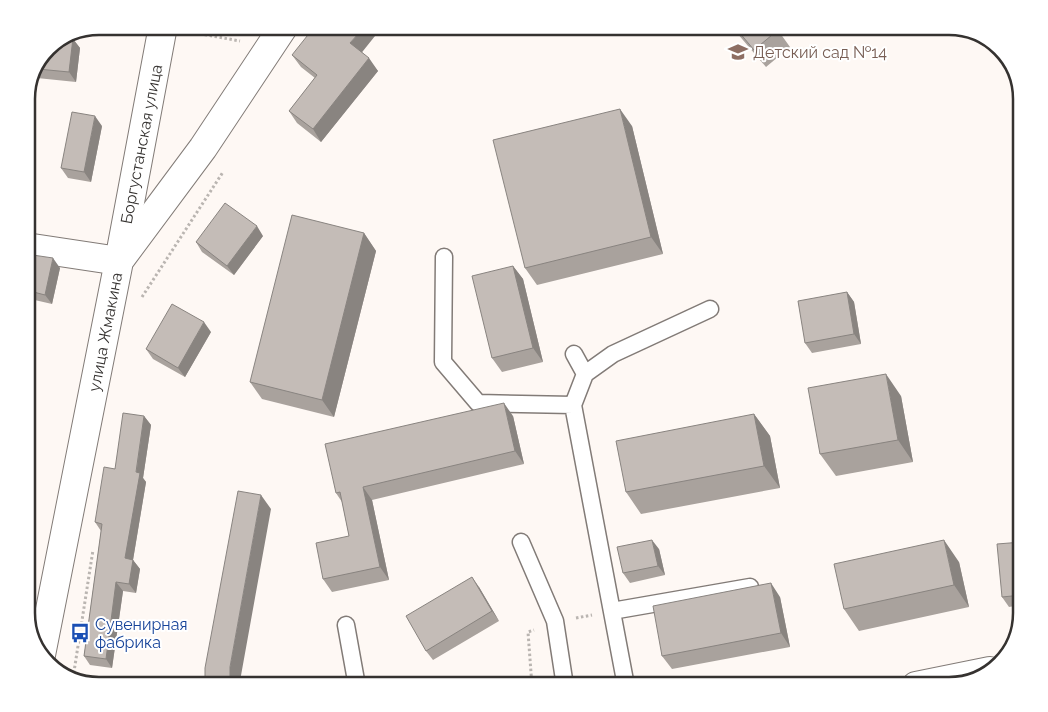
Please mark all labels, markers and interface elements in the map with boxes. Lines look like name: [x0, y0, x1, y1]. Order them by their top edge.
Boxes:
school or university icon: Детский сад №14: [727, 41, 749, 63]
place label: Детский сад №14: [753, 43, 887, 62]
street label: Боргустанская улица: [117, 63, 166, 225]
street label: улица Жмакина: [85, 271, 126, 393]
place label: Сувенирная фабрика: [95, 615, 188, 652]
bus stop icon: Сувенирная фабрика: [69, 622, 91, 644]

